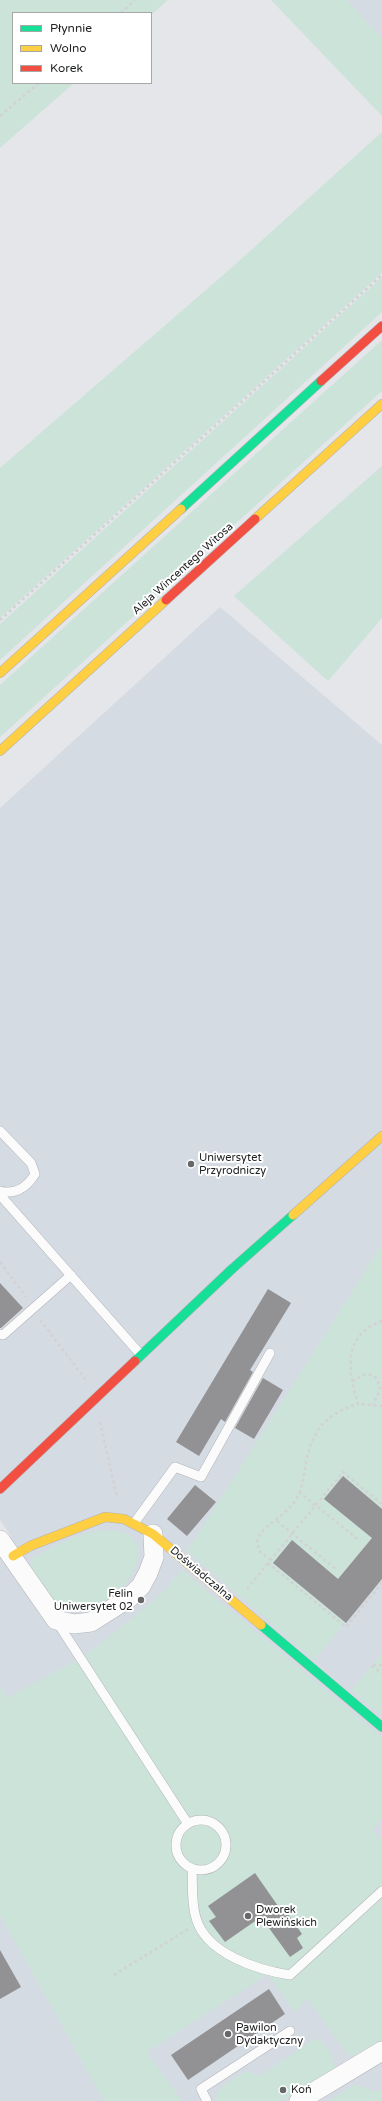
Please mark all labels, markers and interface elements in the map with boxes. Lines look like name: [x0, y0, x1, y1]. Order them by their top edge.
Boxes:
legend: [12, 12, 152, 84]
text: Płynnie: [50, 21, 92, 35]
text: Wolno: [50, 41, 86, 55]
text: Korek: [50, 61, 83, 75]
street label: Aleja Wincentego Witosa: [130, 520, 236, 618]
place label: Uniwersytet Przyrodniczy: [199, 1151, 266, 1177]
marker: Uniwersytet Przyrodniczy: [186, 1159, 196, 1169]
street label: Doświadczalna: [167, 1544, 235, 1604]
place label: Felin Uniwersytet 02: [54, 1587, 133, 1613]
marker: Felin Uniwersytet 02: [136, 1595, 146, 1605]
place label: Dworek Plewińskich: [256, 1903, 317, 1929]
marker: Dworek Plewińskich: [243, 1911, 253, 1921]
place label: Pawilon Dydaktyczny: [236, 2021, 303, 2047]
marker: Pawilon Dydaktyczny: [223, 2029, 233, 2039]
place label: Koń: [291, 2083, 312, 2097]
marker: Koń: [278, 2085, 288, 2095]

